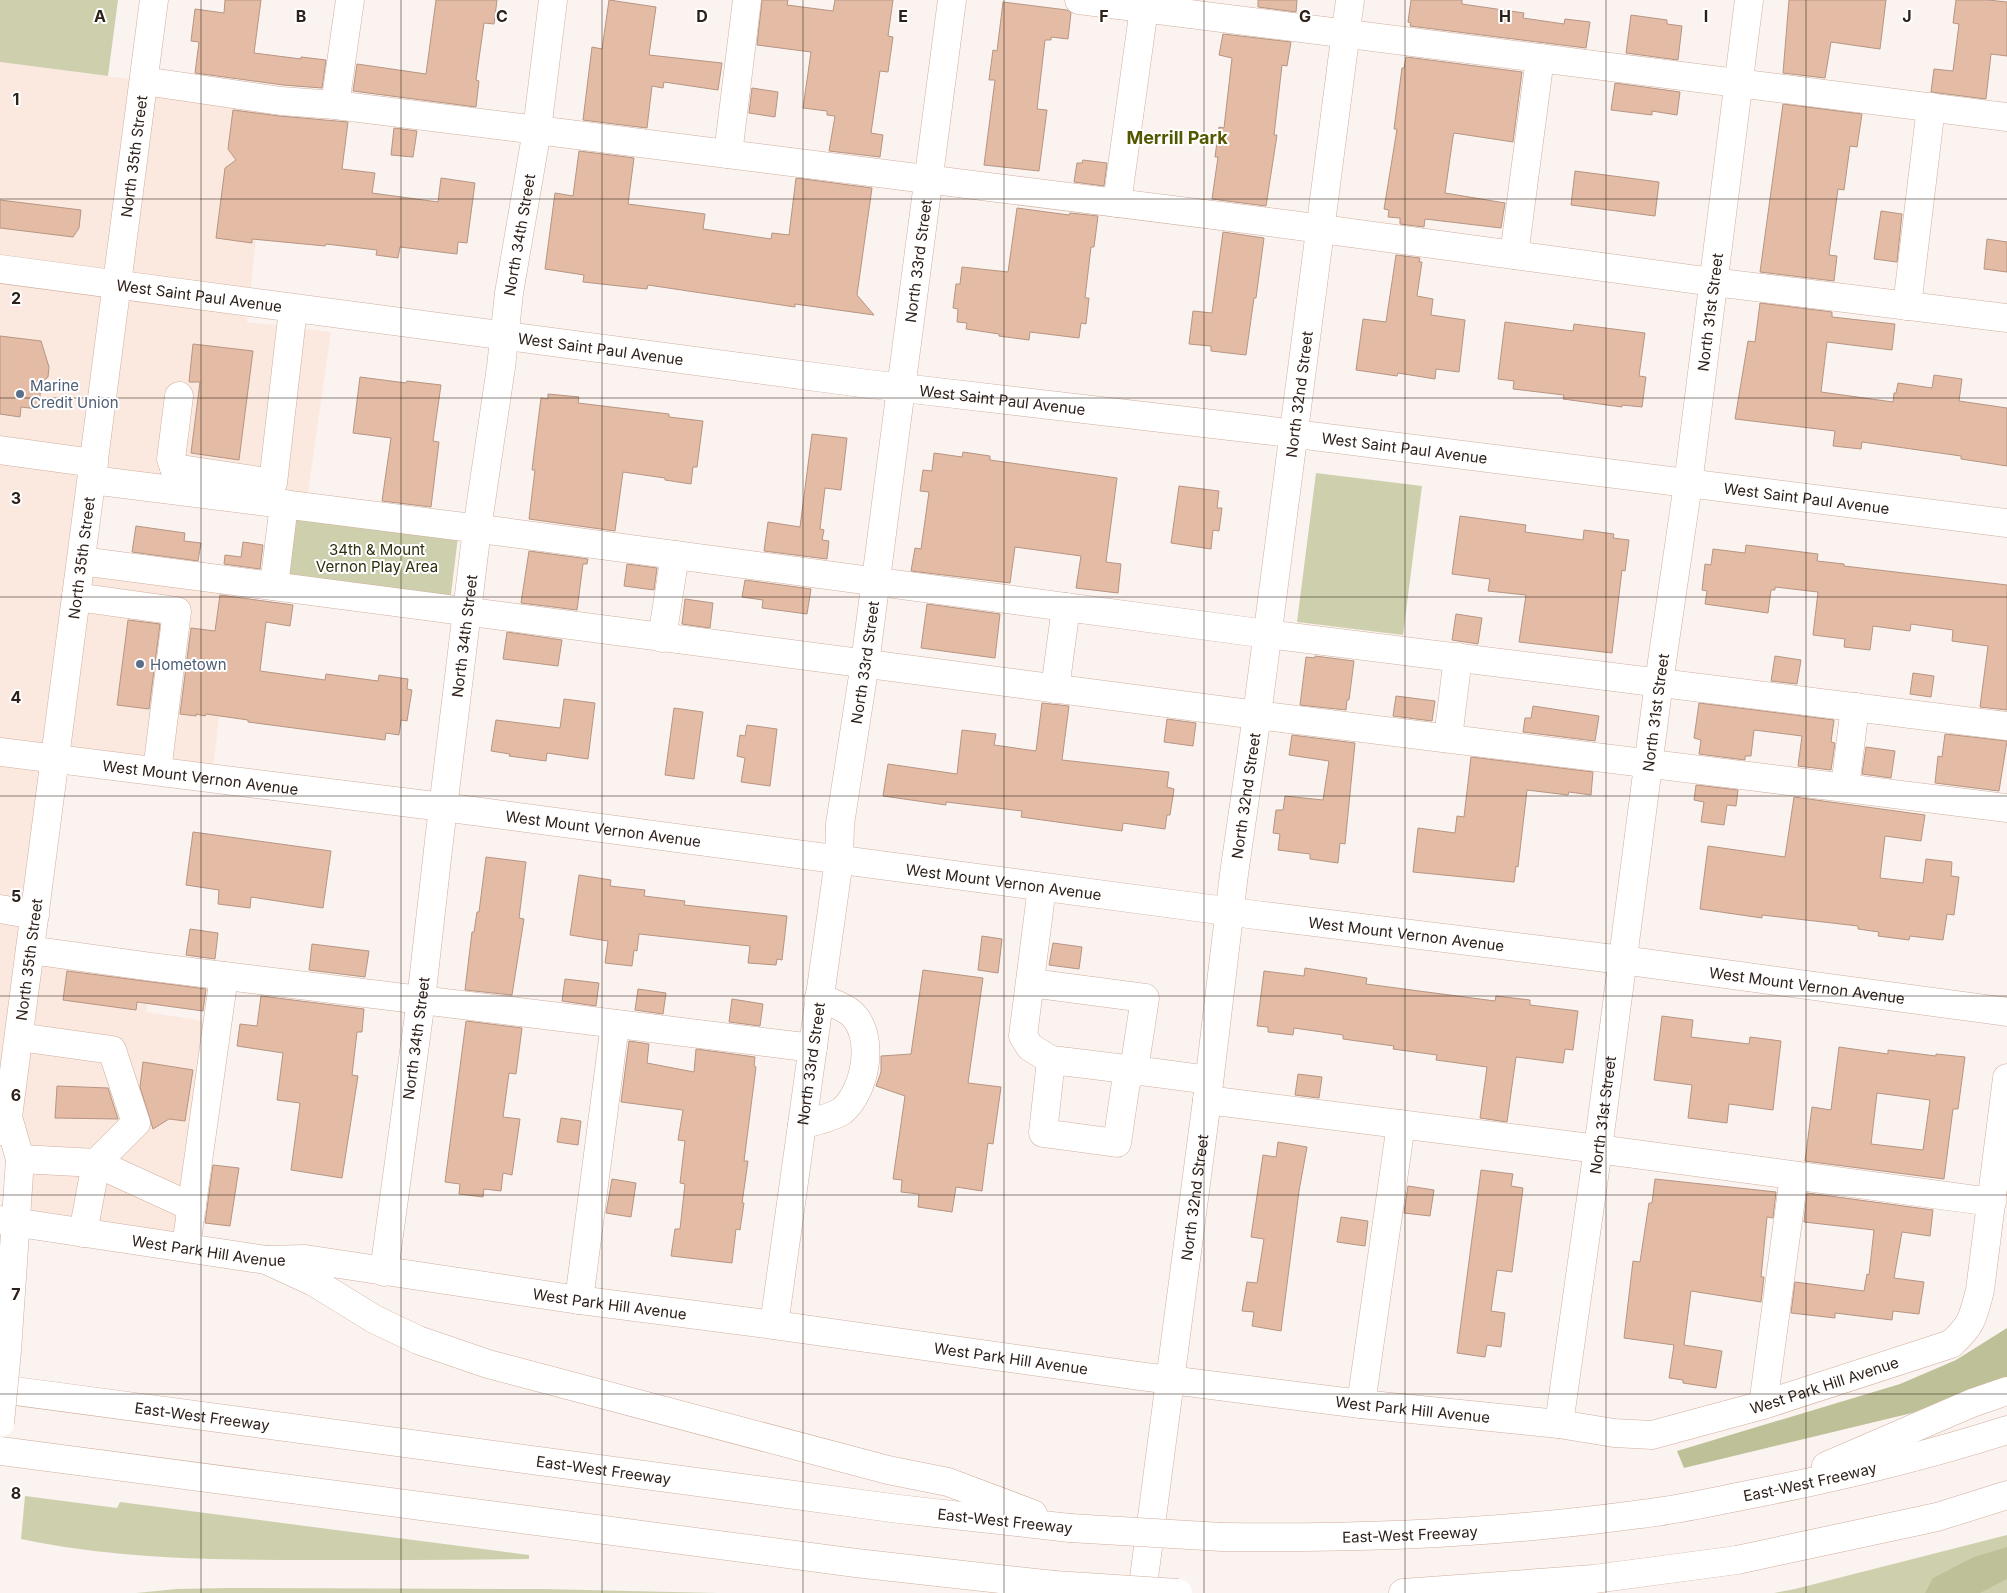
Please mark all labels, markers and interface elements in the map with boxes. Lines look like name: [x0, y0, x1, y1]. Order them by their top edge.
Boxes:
text: A: [94, 6, 106, 26]
text: B: [296, 6, 306, 26]
text: C: [496, 6, 508, 26]
text: D: [696, 6, 708, 26]
text: E: [898, 6, 908, 26]
text: F: [1099, 6, 1109, 26]
text: G: [1299, 6, 1311, 26]
text: H: [1499, 6, 1511, 26]
text: I: [1704, 6, 1708, 26]
text: J: [1902, 6, 1912, 26]
text: 1: [13, 89, 19, 109]
street label: North 35th Street: [116, 94, 151, 219]
district label: Merrill Park: [1126, 127, 1228, 148]
street label: North 34th Street: [499, 172, 539, 297]
street label: North 33rd Street: [900, 198, 935, 324]
street label: North 31st Street: [1693, 252, 1727, 372]
street label: West Saint Paul Avenue: [115, 275, 283, 316]
text: 2: [11, 288, 21, 308]
street label: West Saint Paul Avenue: [517, 328, 685, 369]
street label: North 32nd Street: [1281, 330, 1316, 459]
place label: Marine Credit Union: [30, 376, 119, 412]
street label: West Saint Paul Avenue: [918, 380, 1087, 419]
marker: Marine Credit Union: [14, 388, 26, 400]
street label: West Saint Paul Avenue: [1321, 428, 1489, 467]
street label: West Saint Paul Avenue: [1722, 478, 1891, 518]
text: 3: [11, 488, 21, 508]
street label: North 35th Street: [64, 496, 98, 620]
park label: 34th & Mount Vernon Play Area: [316, 540, 438, 576]
street label: North 34th Street: [447, 573, 481, 699]
street label: North 33rd Street: [846, 600, 883, 725]
street label: North 31st Street: [1638, 652, 1673, 773]
place label: Hometown: [150, 655, 227, 674]
marker: Hometown: [134, 658, 146, 670]
text: 4: [11, 687, 22, 707]
street label: North 32nd Street: [1227, 731, 1264, 860]
street label: West Mount Vernon Avenue: [101, 755, 299, 798]
street label: West Mount Vernon Avenue: [504, 806, 702, 851]
street label: West Mount Vernon Avenue: [905, 859, 1103, 904]
text: 5: [11, 886, 21, 906]
street label: North 35th Street: [11, 897, 46, 1022]
street label: West Mount Vernon Avenue: [1307, 912, 1505, 955]
street label: West Mount Vernon Avenue: [1708, 962, 1906, 1008]
street label: North 34th Street: [398, 976, 433, 1101]
street label: North 33rd Street: [793, 1001, 829, 1126]
street label: North 31st Street: [1585, 1055, 1620, 1175]
text: 6: [11, 1085, 21, 1105]
street label: North 32nd Street: [1176, 1133, 1212, 1262]
street label: West Park Hill Avenue: [130, 1230, 286, 1270]
text: 7: [11, 1284, 21, 1304]
street label: West Park Hill Avenue: [531, 1284, 688, 1323]
street label: West Park Hill Avenue: [933, 1338, 1089, 1378]
street label: West Park Hill Avenue: [1748, 1352, 1901, 1418]
street label: West Park Hill Avenue: [1334, 1391, 1491, 1426]
street label: East-West Freeway: [134, 1398, 271, 1434]
street label: East-West Freeway: [535, 1451, 673, 1488]
street label: East-West Freeway: [1742, 1457, 1879, 1505]
text: 8: [11, 1483, 21, 1503]
street label: East-West Freeway: [936, 1504, 1074, 1538]
street label: East-West Freeway: [1342, 1521, 1479, 1546]

